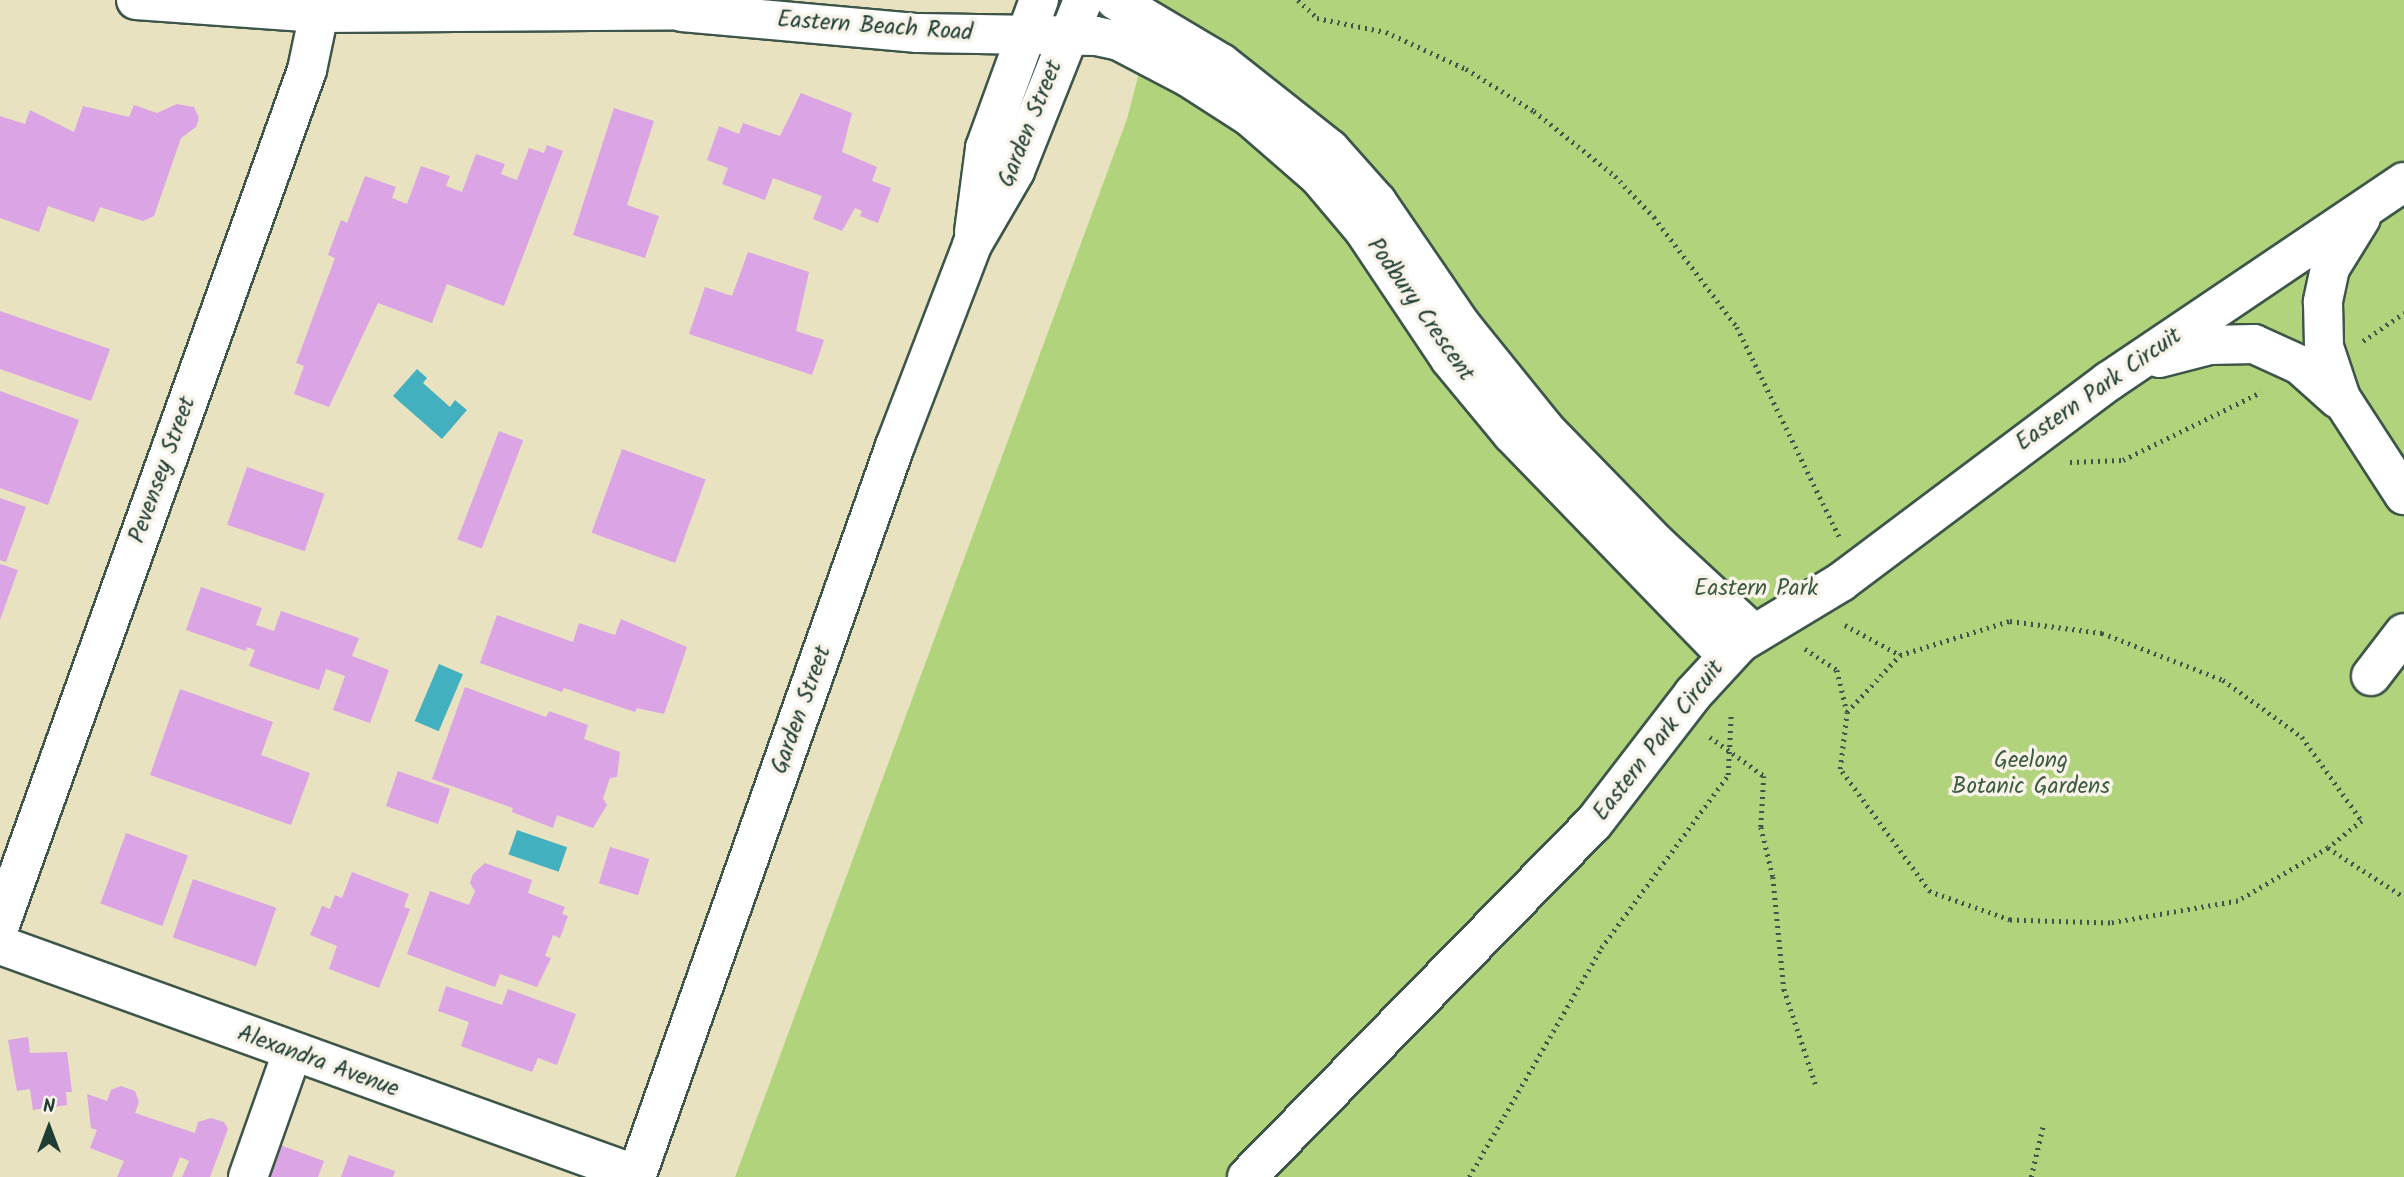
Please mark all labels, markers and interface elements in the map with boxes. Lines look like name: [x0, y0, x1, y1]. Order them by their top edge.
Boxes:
street label: Eastern Beach Road: [776, 6, 974, 48]
street label: Garden Street: [993, 57, 1069, 191]
street label: Podbury Crescent: [1360, 233, 1480, 387]
street label: Eastern Park Circuit: [2011, 323, 2187, 457]
street label: Pevensey Street: [124, 393, 202, 547]
park label: Eastern Park: [1694, 575, 1818, 603]
street label: Garden Street: [766, 642, 838, 778]
street label: Eastern Park Circuit: [1588, 655, 1730, 827]
park label: Geelong Botanic Gardens: [1952, 747, 2110, 801]
street label: Alexandra Avenue: [234, 1020, 402, 1104]
text: N: [43, 1092, 55, 1122]
north arrow: [14, 1093, 84, 1163]

